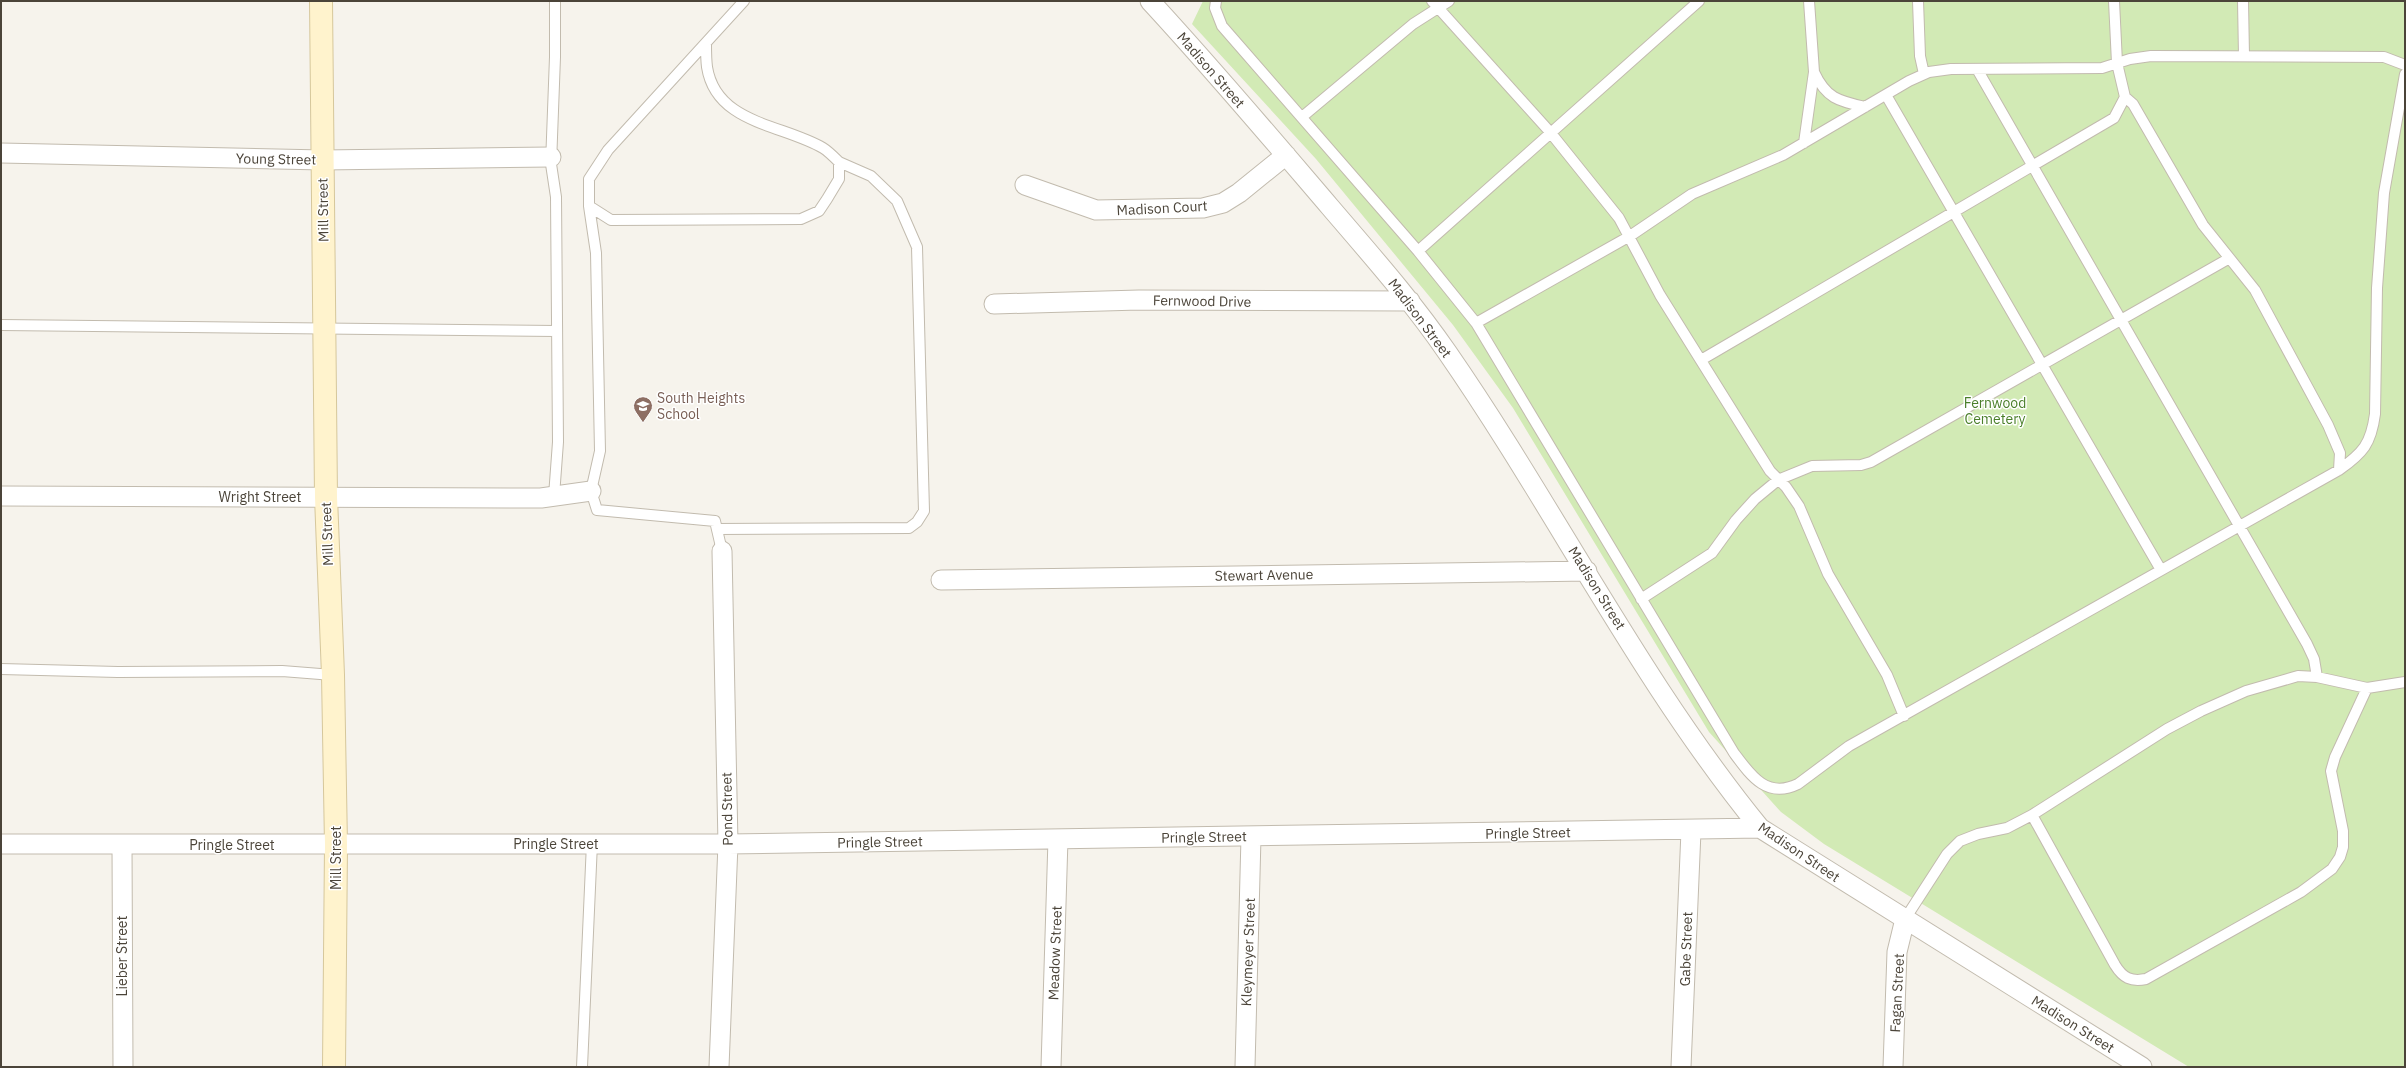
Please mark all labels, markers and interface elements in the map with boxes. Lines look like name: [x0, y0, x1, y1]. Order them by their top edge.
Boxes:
street label: Madison Street: [1173, 28, 1249, 112]
street label: Young Street: [236, 149, 316, 169]
street label: Mill Street: [313, 178, 333, 242]
street label: Madison Court: [1116, 197, 1208, 219]
street label: Madison Street: [1384, 275, 1456, 361]
street label: Fernwood Drive: [1153, 291, 1252, 311]
place label: South Heights School: [657, 389, 745, 423]
park label: Fernwood Cemetery: [1964, 394, 2026, 428]
school or university icon: South Heights School: [632, 395, 654, 423]
street label: Wright Street: [219, 488, 302, 506]
street label: Mill Street: [317, 502, 337, 566]
street label: Madison Street: [1564, 543, 1630, 633]
street label: Stewart Avenue: [1214, 565, 1314, 585]
street label: Pond Street: [717, 772, 737, 846]
street label: Madison Street: [1755, 818, 1843, 886]
street label: Pringle Street: [1485, 823, 1571, 843]
street label: Mill Street: [327, 826, 345, 890]
street label: Pringle Street: [1161, 827, 1247, 847]
street label: Pringle Street: [837, 832, 923, 852]
street label: Pringle Street: [513, 835, 599, 853]
street label: Pringle Street: [189, 836, 275, 854]
street label: Kleymeyer Street: [1237, 897, 1259, 1007]
street label: Meadow Street: [1044, 905, 1066, 1001]
street label: Gabe Street: [1676, 911, 1696, 987]
street label: Lieber Street: [113, 915, 131, 996]
street label: Fagan Street: [1886, 953, 1908, 1033]
street label: Madison Street: [2028, 991, 2118, 1057]

